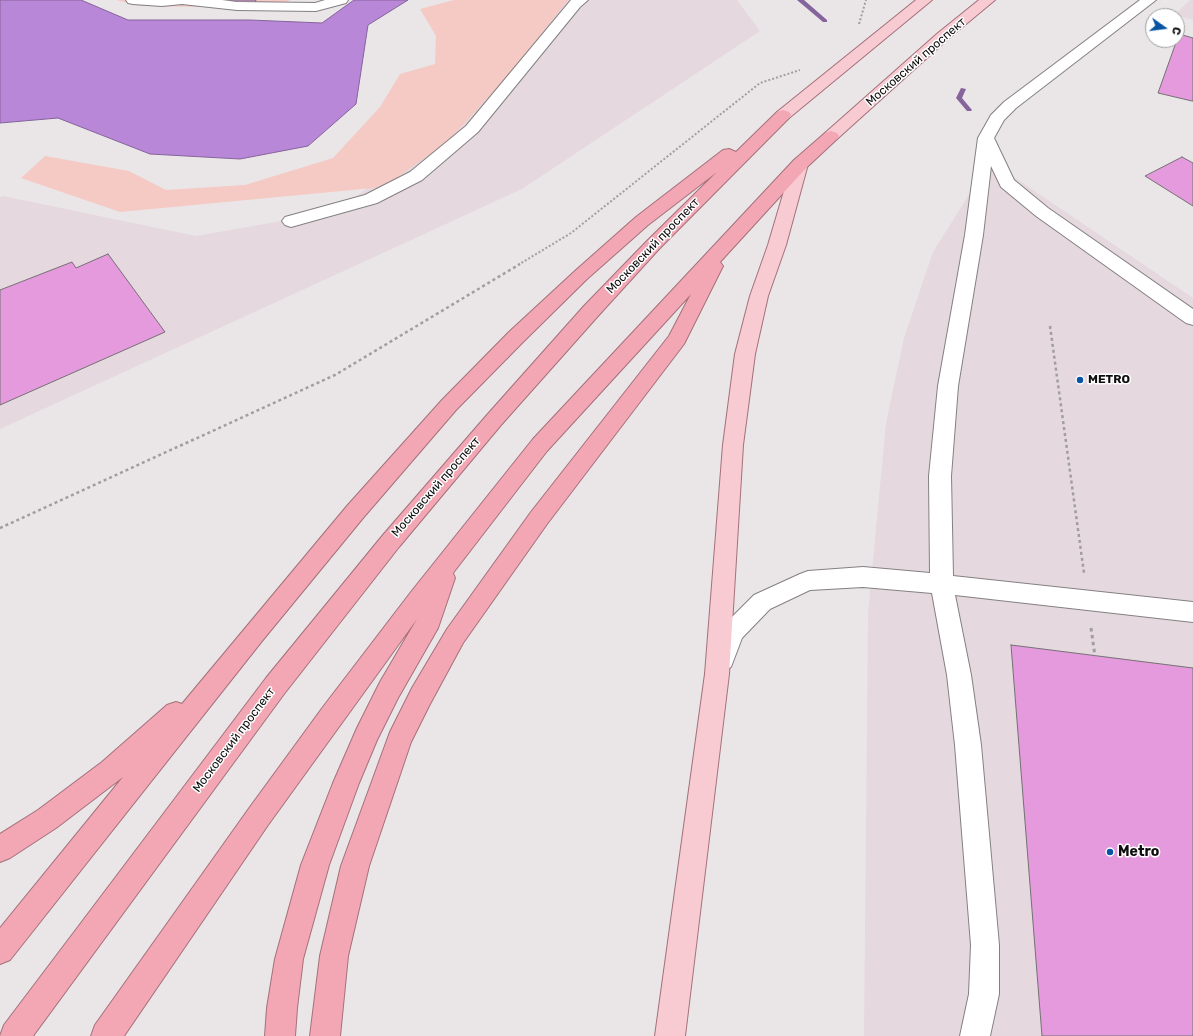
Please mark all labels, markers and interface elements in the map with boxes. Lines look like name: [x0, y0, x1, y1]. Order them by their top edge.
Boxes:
north arrow: [1145, 8, 1185, 48]
street label: Московский проспект: [863, 15, 969, 109]
text: С: [1169, 25, 1183, 36]
street label: Московский проспект: [604, 195, 702, 297]
place label: METRO: [1088, 373, 1130, 387]
marker: METRO: [1075, 375, 1085, 385]
street label: Московский проспект: [389, 434, 483, 540]
street label: Московский проспект: [190, 685, 278, 795]
place label: Metro: [1118, 844, 1159, 860]
marker: Metro: [1105, 847, 1115, 857]

